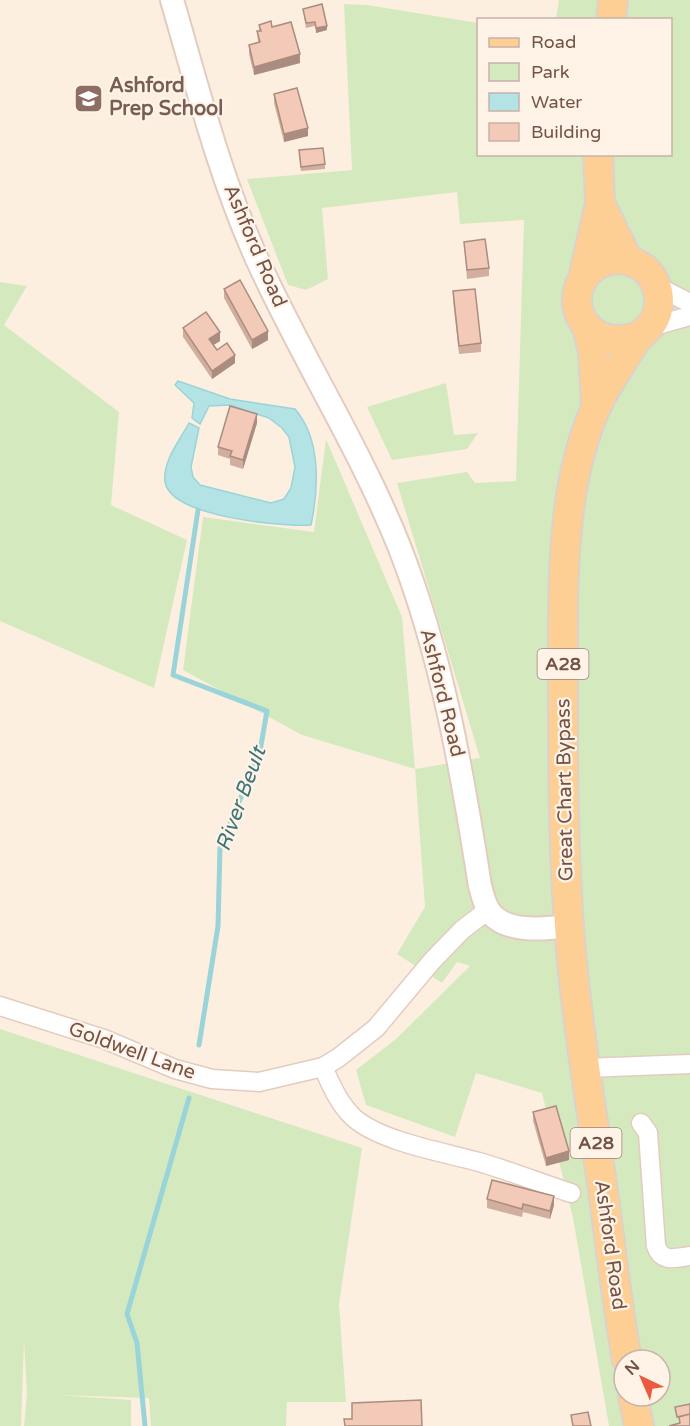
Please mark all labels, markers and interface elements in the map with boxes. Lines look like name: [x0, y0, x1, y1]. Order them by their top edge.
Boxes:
legend: [477, 18, 672, 156]
text: Road: [531, 31, 576, 53]
text: Park: [531, 61, 570, 83]
place label: Ashford Prep School: [109, 74, 223, 121]
school or university icon: Ashford Prep School: [72, 82, 104, 114]
text: Water: [531, 91, 582, 113]
text: Building: [531, 121, 601, 143]
street label: Ashford Road: [218, 181, 292, 311]
street label: Ashford Road: [414, 626, 470, 760]
road number: A28: [538, 649, 588, 679]
street label: Great Chart Bypass: [551, 698, 579, 882]
water label: River Beult: [211, 742, 272, 854]
street label: Goldwell Lane: [65, 1017, 199, 1085]
road number: A28: [570, 1128, 622, 1158]
street label: Ashford Road: [589, 1178, 631, 1312]
north arrow: [612, 1348, 672, 1408]
text: N: [621, 1356, 644, 1380]

